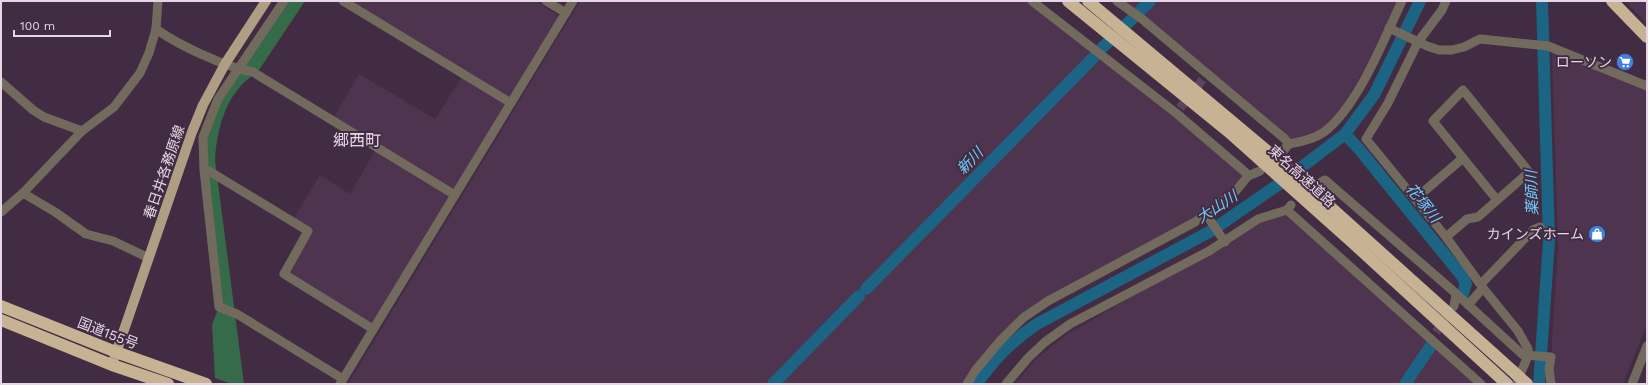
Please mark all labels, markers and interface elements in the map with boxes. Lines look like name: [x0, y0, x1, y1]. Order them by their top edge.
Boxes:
scale bar: [14, 12, 110, 38]
text: 100 m: [20, 19, 55, 33]
supermarket icon: ローソン: [1615, 52, 1635, 72]
place label: ローソン: [1556, 54, 1612, 70]
street label: 春日井各務原線: [140, 123, 188, 221]
district label: 郷西町: [333, 131, 381, 150]
street label: 東名高速道路: [1265, 142, 1339, 210]
water label: 新川: [953, 143, 988, 178]
water label: 薬師川: [1522, 168, 1542, 216]
water label: 花塚川: [1402, 180, 1445, 228]
water label: 大山川: [1193, 186, 1242, 227]
shop icon: カインズホーム: [1587, 224, 1607, 244]
place label: カインズホーム: [1487, 226, 1584, 242]
street label: 国道155号: [75, 314, 141, 352]

